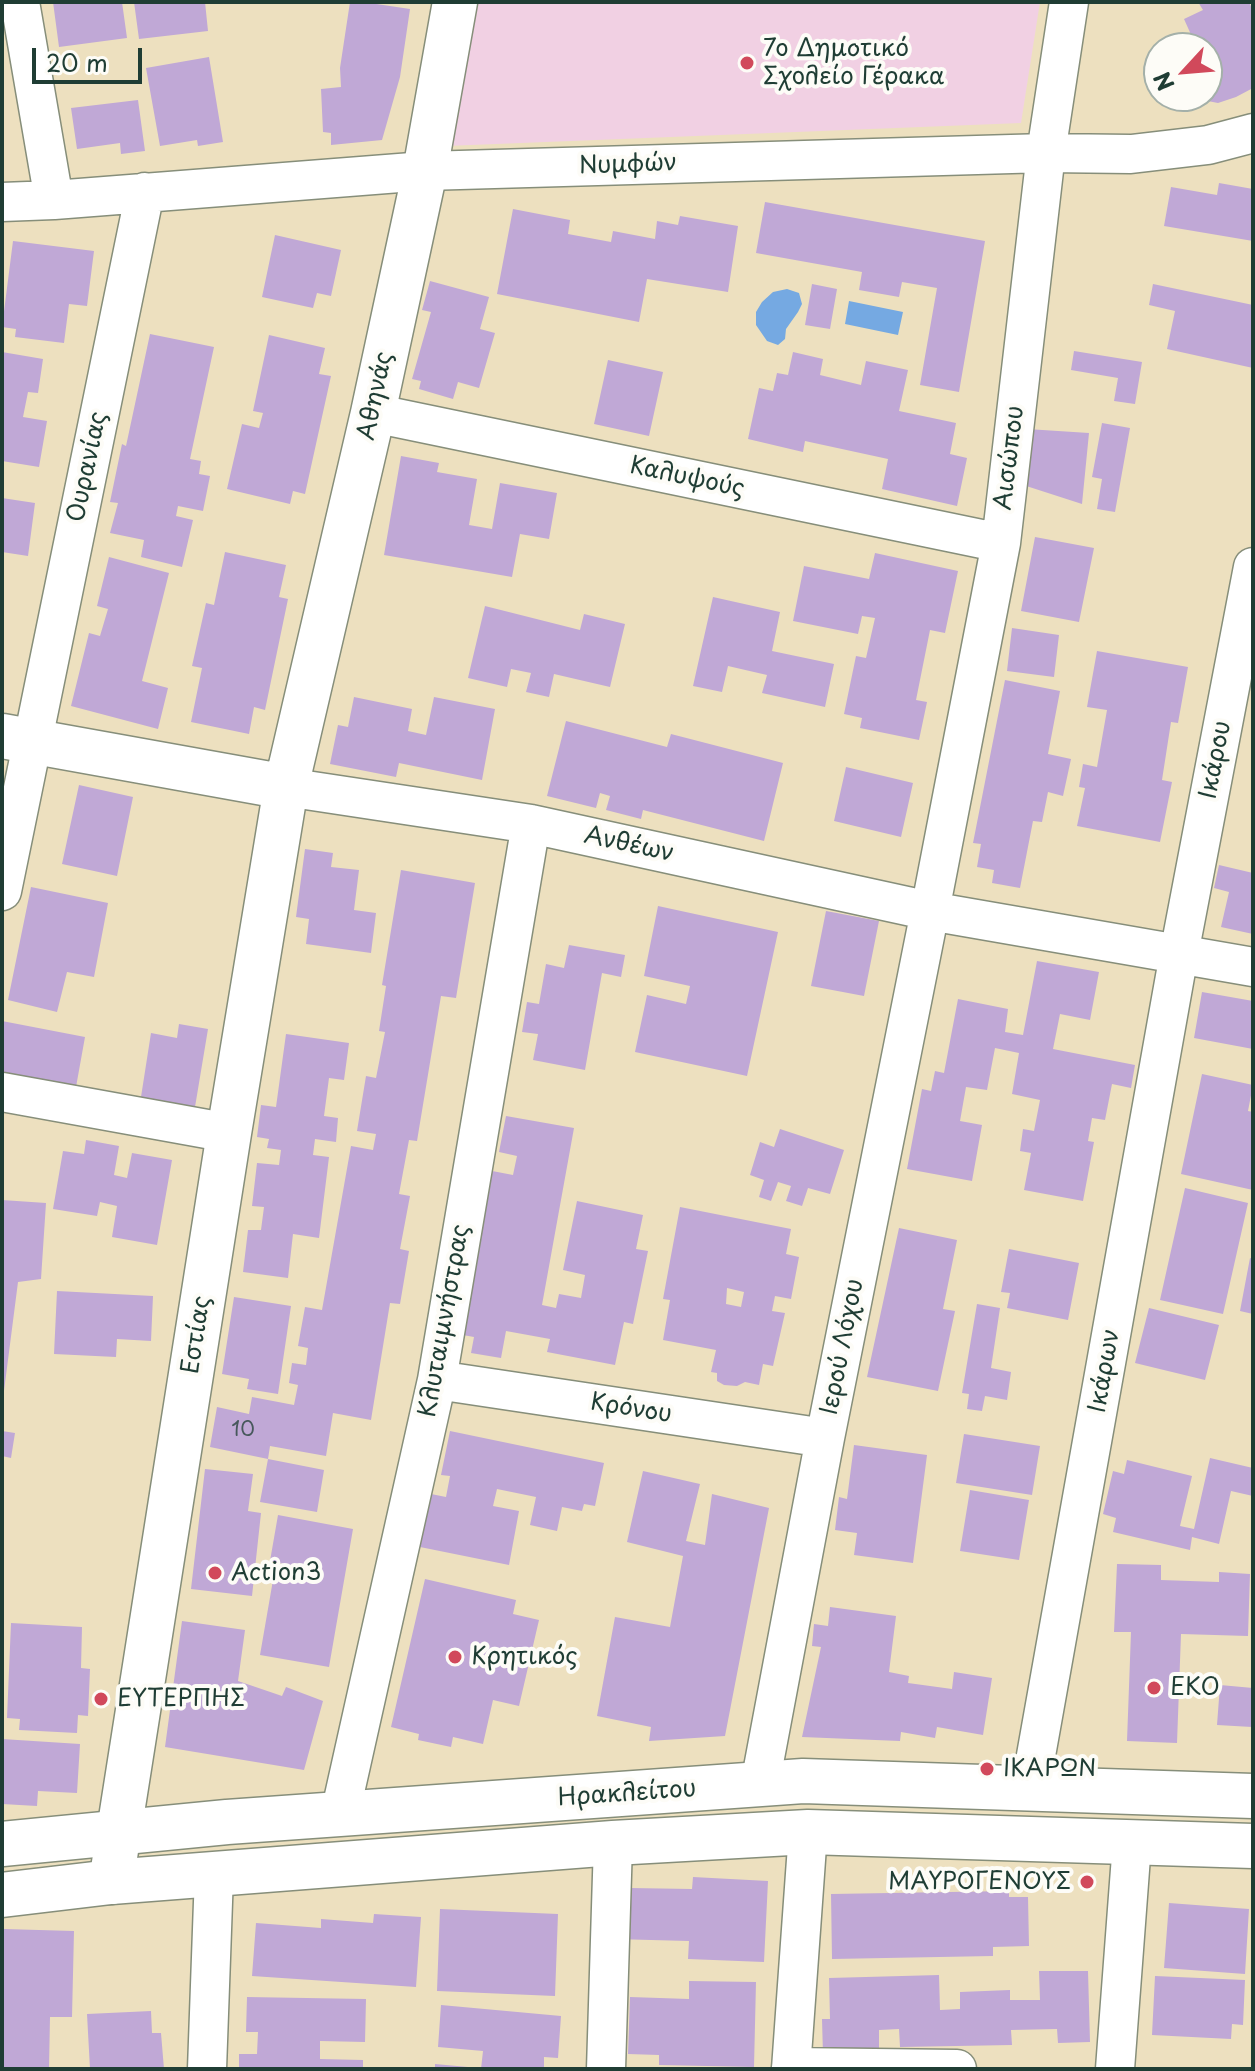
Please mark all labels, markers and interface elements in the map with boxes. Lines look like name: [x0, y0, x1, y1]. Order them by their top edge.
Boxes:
scale bar: [36, 32, 146, 82]
north arrow: [1143, 32, 1223, 112]
place label: 7o Δημοτικό Σχολείο Γέρακα: [763, 35, 944, 91]
text: 20 m: [46, 44, 108, 80]
marker: 7o Δημοτικό Σχολείο Γέρακα: [738, 54, 756, 72]
text: N: [1144, 67, 1181, 97]
street label: Νυμφών: [578, 149, 678, 181]
street label: Αθηνάς: [353, 349, 399, 443]
street label: Αισώπου: [989, 404, 1031, 512]
street label: Ουρανίας: [62, 409, 114, 525]
street label: Καλυψούς: [627, 452, 747, 504]
street label: Ικάρου: [1194, 719, 1238, 801]
street label: Ανθέων: [581, 821, 677, 869]
street label: Κλυταιμνήστρας: [414, 1222, 476, 1420]
street label: Ιερού Λόχου: [816, 1276, 870, 1418]
street label: Εστίας: [177, 1294, 217, 1376]
street label: Ικάρων: [1083, 1327, 1127, 1415]
street label: Κρόνου: [588, 1388, 674, 1430]
house number: 10: [231, 1418, 255, 1442]
place label: Action3: [231, 1559, 321, 1587]
marker: Action3: [206, 1564, 224, 1582]
place label: Κρητικός: [471, 1643, 578, 1671]
marker: Κρητικός: [446, 1648, 464, 1666]
place label: EKO: [1170, 1674, 1220, 1702]
marker: EKO: [1145, 1679, 1163, 1697]
place label: ΕΥΤΕΡΠΗΣ: [117, 1685, 245, 1713]
marker: ΕΥΤΕΡΠΗΣ: [92, 1690, 110, 1708]
place label: ΙΚΑΡΩΝ: [1003, 1755, 1096, 1783]
marker: ΙΚΑΡΩΝ: [978, 1760, 996, 1778]
street label: Ηρακλείτου: [557, 1775, 697, 1813]
place label: ΜΑΥΡΟΓΕΝΟΥΣ: [888, 1868, 1071, 1896]
marker: ΜΑΥΡΟΓΕΝΟΥΣ: [1078, 1873, 1096, 1891]

